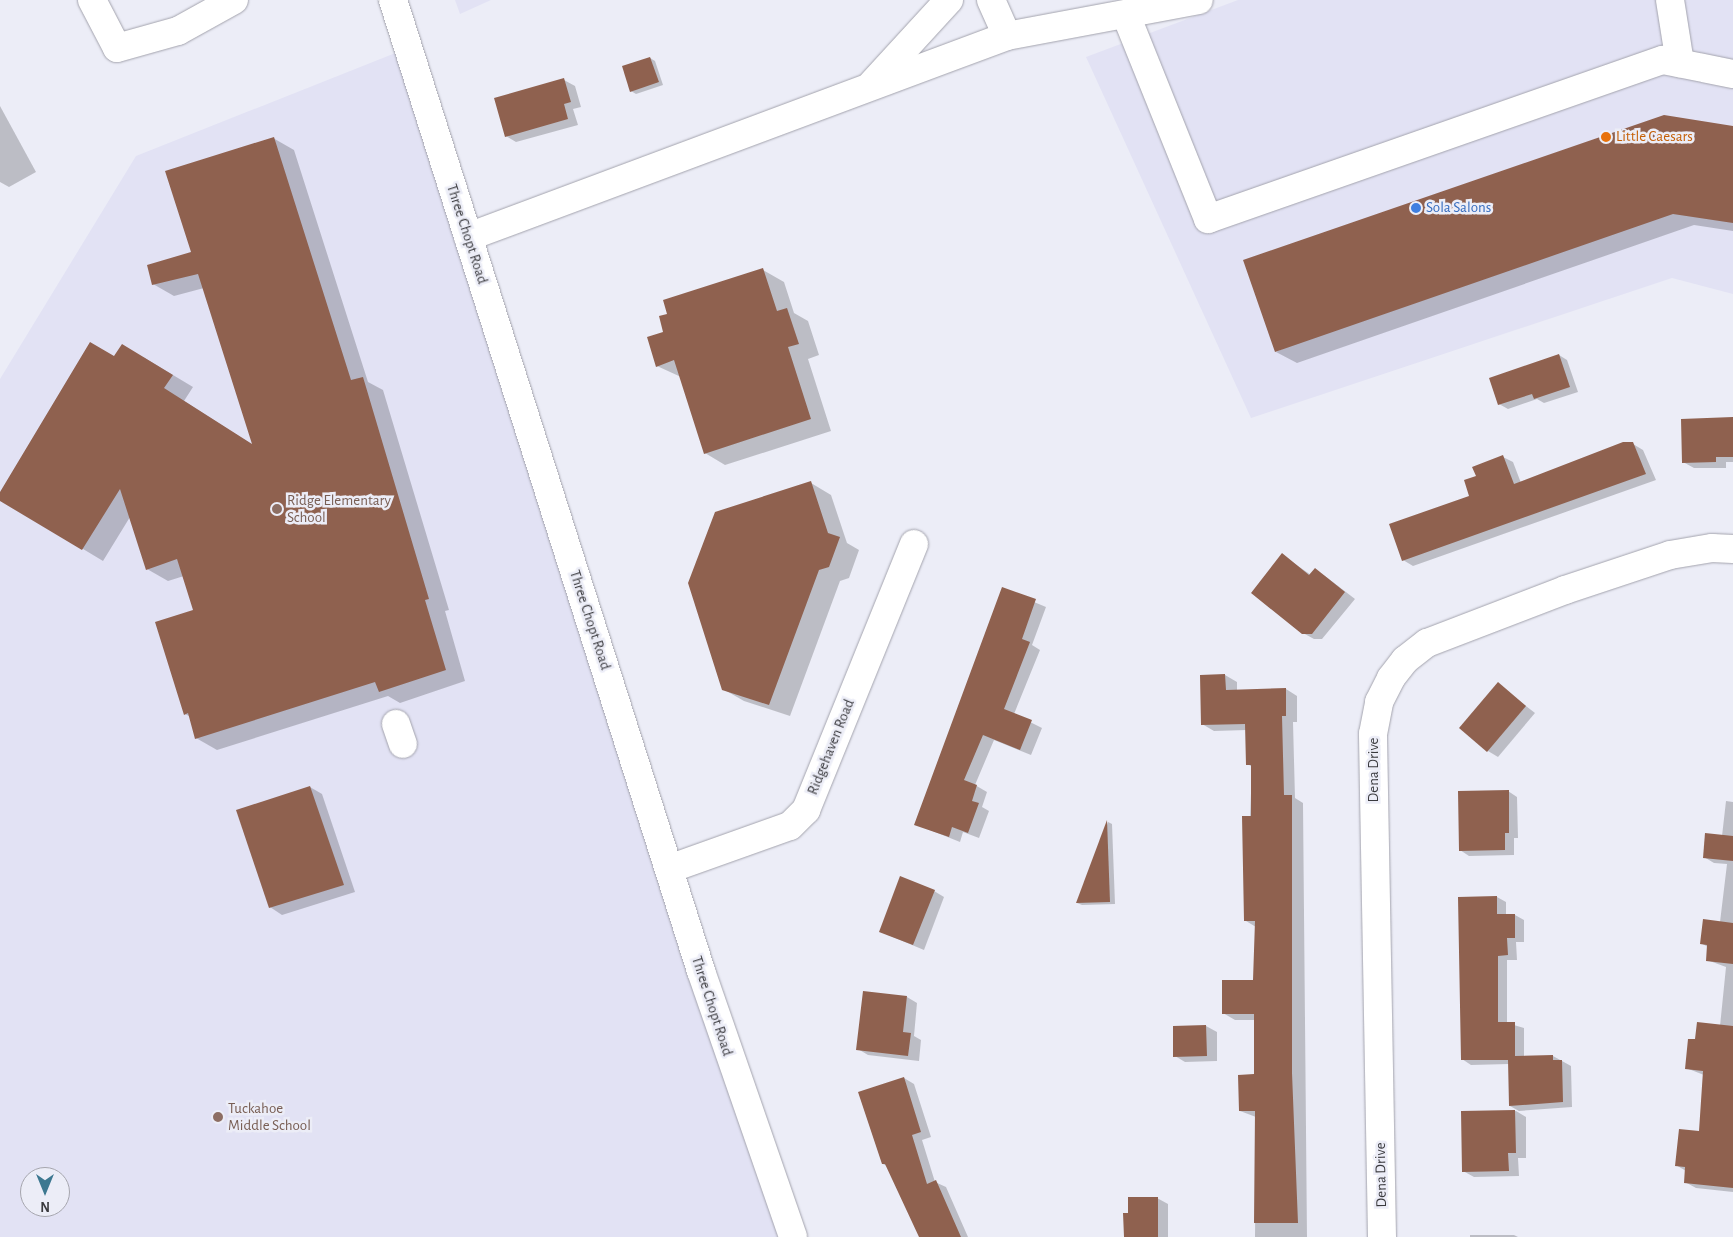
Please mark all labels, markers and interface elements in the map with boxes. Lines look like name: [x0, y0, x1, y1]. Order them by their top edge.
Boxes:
place label: Little Caesars: [1616, 128, 1693, 146]
marker: Little Caesars: [1600, 131, 1612, 143]
street label: Three Chopt Road: [442, 182, 492, 286]
place label: Sola Salons: [1426, 199, 1491, 217]
marker: Sola Salons: [1410, 202, 1422, 214]
place label: Ridge Elementary School: [287, 491, 391, 526]
marker: Ridge Elementary School: [271, 503, 283, 515]
street label: Three Chopt Road: [565, 568, 615, 672]
street label: Ridgehaven Road: [804, 697, 858, 797]
street label: Dena Drive: [1365, 738, 1383, 802]
street label: Three Chopt Road: [687, 954, 737, 1058]
place label: Tuckahoe Middle School: [228, 1099, 311, 1134]
marker: Tuckahoe Middle School: [212, 1111, 224, 1123]
street label: Dena Drive: [1371, 1142, 1391, 1208]
north arrow: [20, 1167, 70, 1217]
text: N: [40, 1199, 50, 1213]

